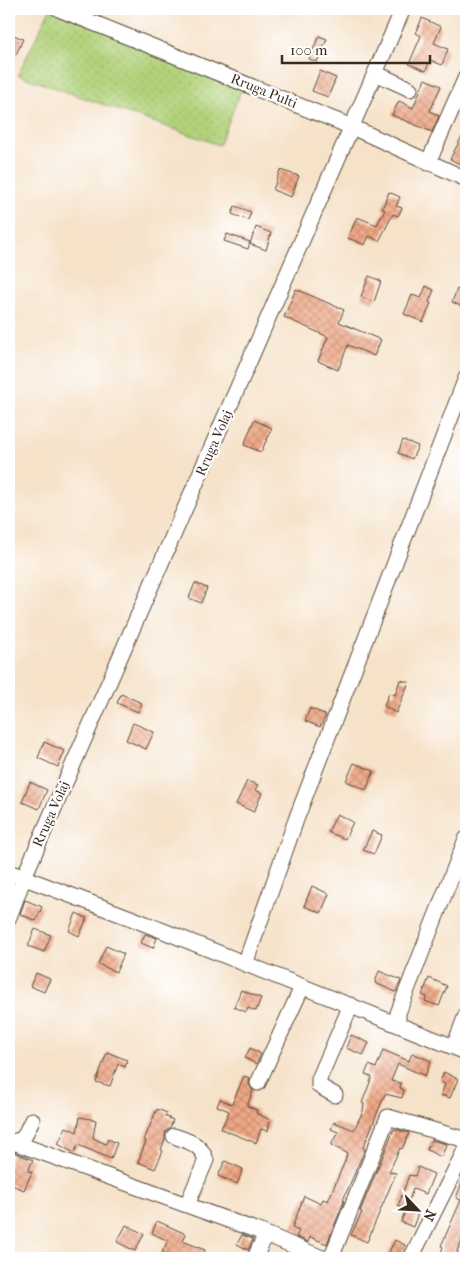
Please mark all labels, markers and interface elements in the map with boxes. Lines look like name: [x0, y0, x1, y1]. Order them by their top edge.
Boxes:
scale bar: [282, 32, 430, 64]
text: 100 m: [290, 41, 328, 59]
street label: Rruga Pulti: [228, 70, 300, 112]
street label: Rruga Volaj: [192, 407, 236, 479]
street label: Rruga Volaj: [29, 778, 73, 850]
north arrow: [392, 1184, 442, 1234]
text: N: [419, 1207, 439, 1224]

